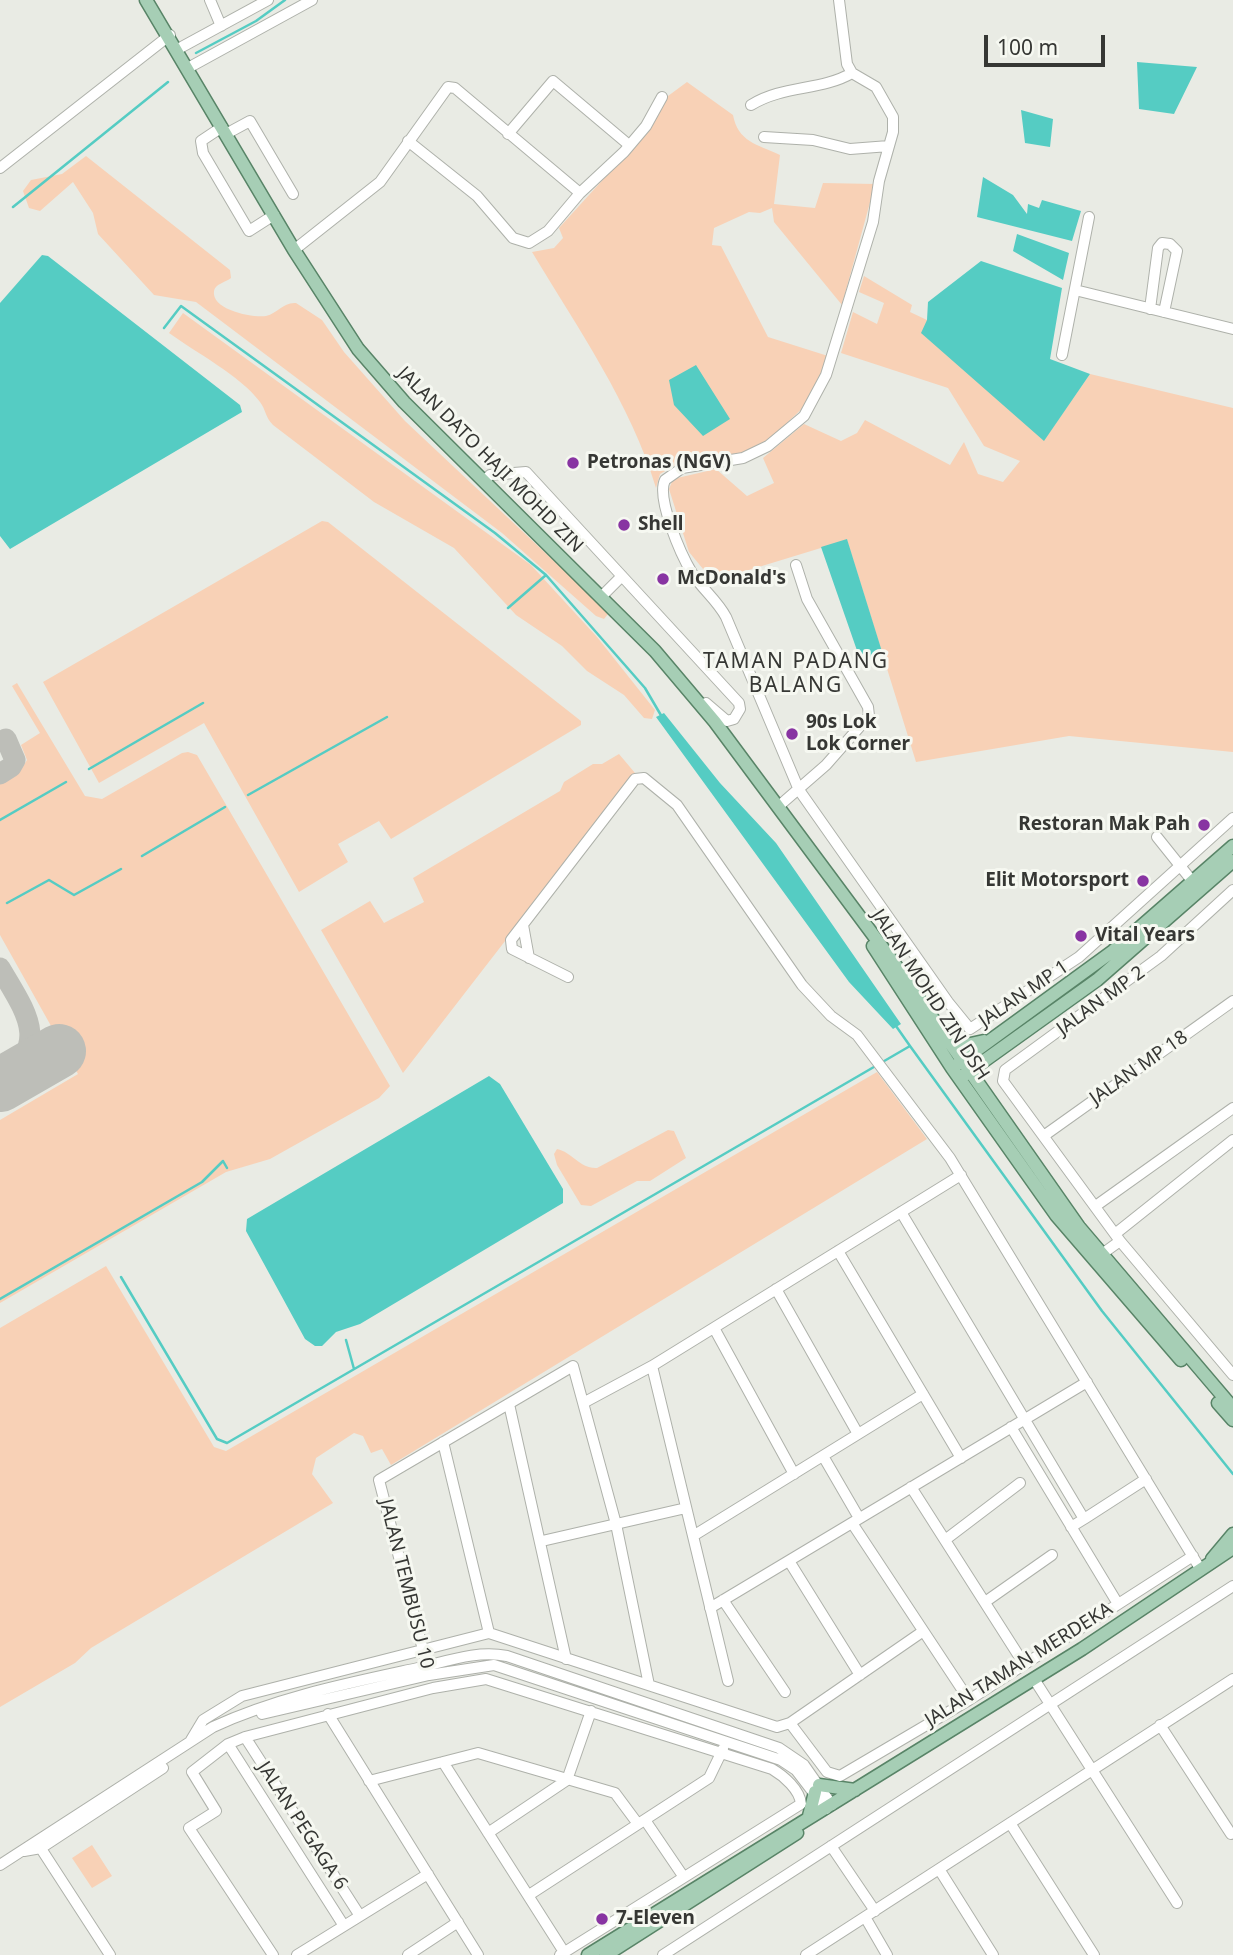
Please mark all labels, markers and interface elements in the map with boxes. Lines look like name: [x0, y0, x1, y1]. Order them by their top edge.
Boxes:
scale bar: [988, 21, 1109, 65]
text: 100 m: [997, 33, 1058, 61]
street label: JALAN DATO HAJI MOHD ZIN: [392, 362, 588, 558]
place label: Petronas (NGV): [587, 452, 731, 474]
marker: Petronas (NGV): [565, 455, 581, 471]
place label: Shell: [638, 514, 683, 536]
marker: Shell: [616, 517, 632, 533]
place label: McDonald's: [677, 568, 786, 590]
marker: McDonald's: [655, 571, 671, 587]
district label: TAMAN PADANG BALANG: [704, 649, 888, 699]
place label: 90s Lok Lok Corner: [806, 712, 910, 756]
marker: 90s Lok Lok Corner: [784, 726, 800, 742]
place label: Restoran Mak Pah: [1018, 814, 1190, 836]
marker: Restoran Mak Pah: [1196, 817, 1212, 833]
place label: Elit Motorsport: [985, 870, 1129, 892]
marker: Elit Motorsport: [1135, 873, 1151, 889]
street label: JALAN MOHD ZIN DSH: [866, 905, 994, 1085]
place label: Vital Years: [1095, 925, 1195, 947]
marker: Vital Years: [1073, 928, 1089, 944]
street label: JALAN MP 1: [975, 956, 1073, 1032]
street label: JALAN MP 2: [1052, 961, 1150, 1041]
street label: JALAN MP 18: [1086, 1026, 1192, 1110]
street label: JALAN TEMBUSU 10: [374, 1497, 438, 1671]
street label: JALAN TAMAN MERDEKA: [921, 1598, 1117, 1732]
street label: JALAN PEGAGA 6: [252, 1758, 352, 1894]
place label: 7-Eleven: [616, 1908, 695, 1930]
marker: 7-Eleven: [594, 1911, 610, 1927]

